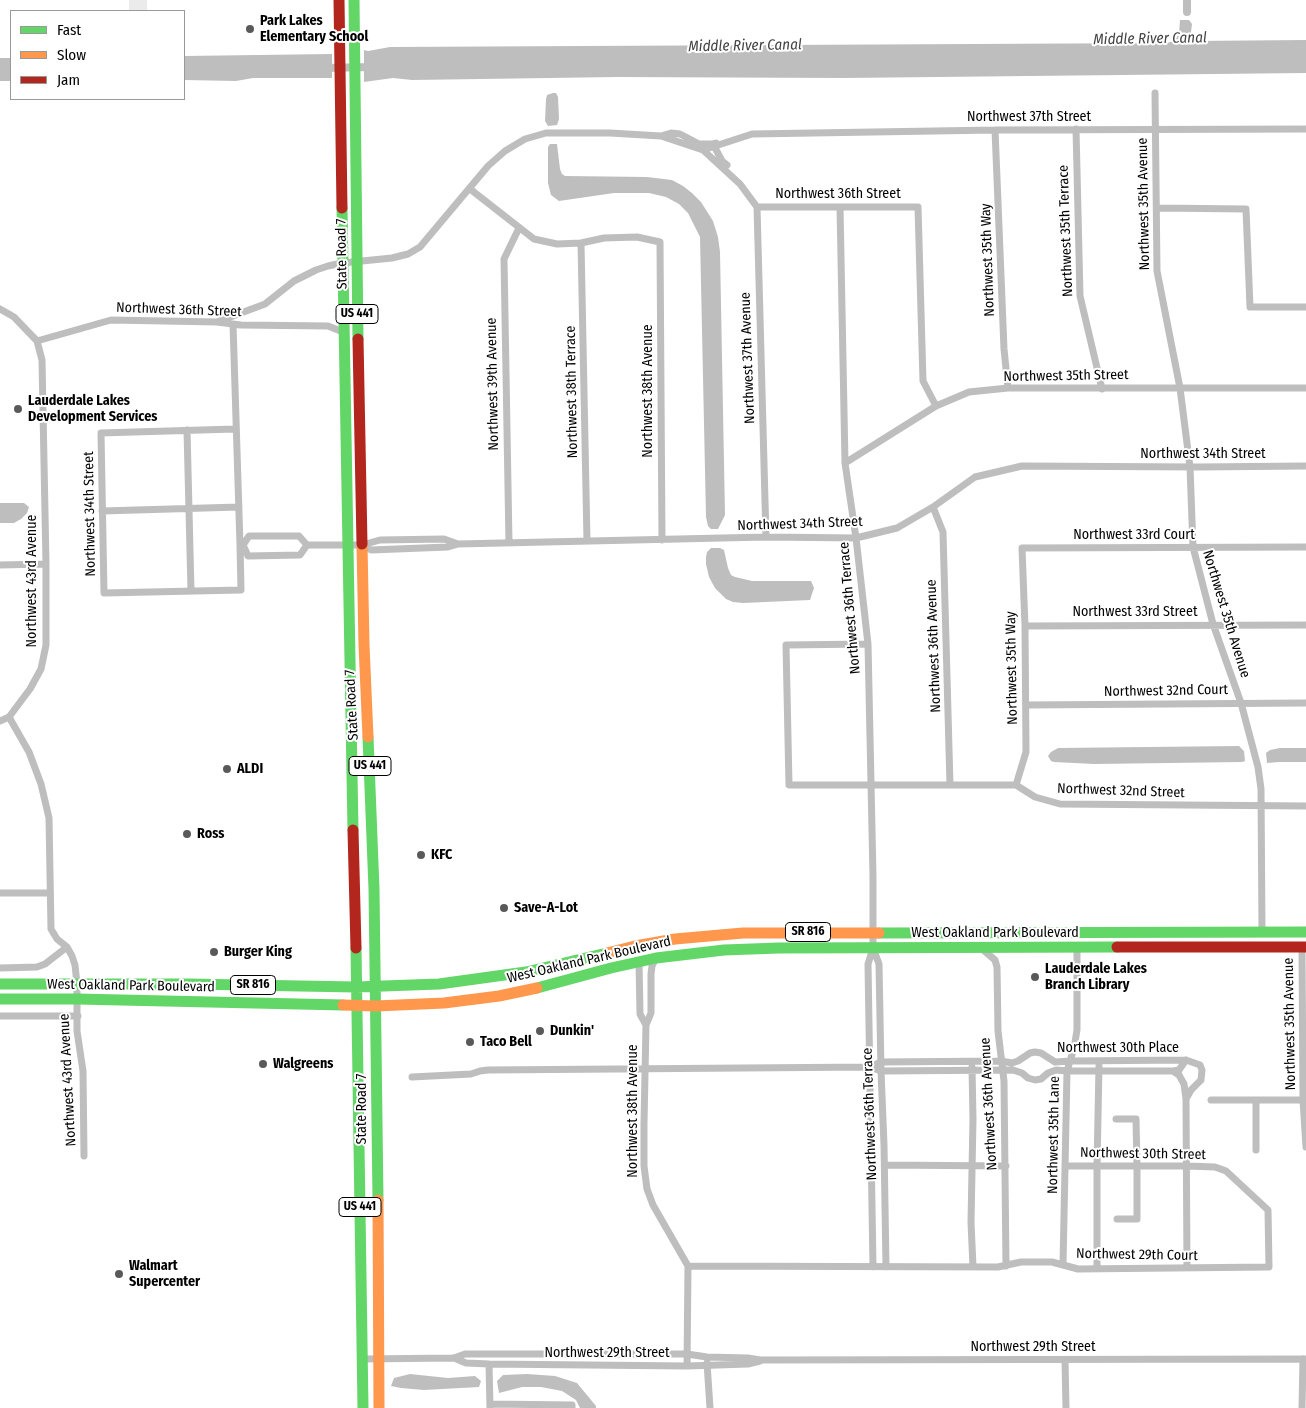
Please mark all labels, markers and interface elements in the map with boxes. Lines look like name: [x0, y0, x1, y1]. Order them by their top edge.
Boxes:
legend: [10, 10, 185, 100]
place label: Park Lakes Elementary School: [260, 13, 368, 46]
text: Fast: [57, 21, 81, 39]
marker: Park Lakes Elementary School: [244, 23, 256, 35]
water label: Middle River Canal: [1093, 29, 1207, 49]
water label: Middle River Canal: [688, 36, 802, 56]
text: Slow: [57, 46, 86, 64]
text: Jam: [57, 71, 80, 89]
street label: Northwest 37th Street: [967, 109, 1091, 125]
street label: Northwest 35th Avenue: [1134, 138, 1154, 270]
street label: Northwest 35th Terrace: [1055, 165, 1077, 297]
street label: Northwest 36th Street: [775, 186, 901, 202]
street label: Northwest 35th Way: [978, 203, 998, 317]
street label: State Road 7: [333, 218, 351, 290]
street label: Northwest 37th Avenue: [737, 292, 759, 424]
street label: Northwest 36th Street: [116, 299, 242, 321]
road number: US 441: [336, 304, 378, 324]
street label: Northwest 39th Avenue: [483, 317, 503, 451]
street label: Northwest 38th Avenue: [640, 324, 656, 458]
street label: Northwest 38th Terrace: [562, 326, 582, 458]
street label: Northwest 35th Street: [1003, 367, 1129, 385]
place label: Lauderdale Lakes Development Services: [28, 393, 157, 426]
marker: Lauderdale Lakes Development Services: [12, 403, 24, 415]
street label: Northwest 34th Street: [1140, 446, 1266, 462]
street label: Northwest 34th Street: [81, 451, 99, 577]
street label: Northwest 34th Street: [737, 513, 863, 535]
street label: Northwest 43rd Avenue: [24, 515, 40, 647]
street label: Northwest 33rd Court: [1073, 527, 1195, 543]
street label: Northwest 36th Terrace: [836, 541, 864, 675]
street label: Northwest 35th Avenue: [1199, 548, 1253, 680]
street label: Northwest 36th Avenue: [923, 579, 945, 713]
street label: Northwest 33rd Street: [1073, 604, 1197, 620]
street label: Northwest 35th Way: [1003, 611, 1021, 725]
street label: State Road 7: [342, 669, 362, 741]
street label: Northwest 32nd Court: [1104, 682, 1228, 700]
road number: US 441: [349, 756, 391, 776]
place label: ALDI: [237, 761, 263, 777]
marker: ALDI: [221, 763, 233, 775]
street label: Northwest 32nd Street: [1057, 780, 1185, 802]
place label: Ross: [197, 826, 224, 842]
marker: Ross: [181, 828, 193, 840]
place label: KFC: [431, 847, 452, 863]
marker: KFC: [415, 849, 427, 861]
place label: Save-A-Lot: [514, 900, 578, 916]
marker: Save-A-Lot: [498, 902, 510, 914]
road number: SR 816: [786, 922, 830, 942]
street label: West Oakland Park Boulevard: [911, 925, 1079, 941]
street label: West Oakland Park Boulevard: [505, 933, 673, 987]
place label: Burger King: [224, 944, 292, 960]
marker: Burger King: [208, 946, 220, 958]
street label: Northwest 35th Avenue: [1280, 958, 1300, 1090]
place label: Lauderdale Lakes Branch Library: [1045, 961, 1147, 994]
marker: Lauderdale Lakes Branch Library: [1029, 971, 1041, 983]
street label: West Oakland Park Boulevard: [47, 976, 215, 996]
road number: SR 816: [230, 976, 276, 994]
street label: Northwest 43rd Avenue: [56, 1013, 80, 1147]
place label: Dunkin': [550, 1023, 594, 1039]
marker: Dunkin': [534, 1025, 546, 1037]
place label: Taco Bell: [480, 1034, 532, 1050]
marker: Taco Bell: [464, 1036, 476, 1048]
street label: Northwest 36th Avenue: [977, 1037, 1001, 1171]
street label: Northwest 30th Place: [1057, 1040, 1179, 1056]
street label: Northwest 38th Avenue: [625, 1044, 641, 1178]
street label: Northwest 36th Terrace: [859, 1047, 881, 1181]
place label: Walgreens: [273, 1056, 333, 1072]
marker: Walgreens: [257, 1058, 269, 1070]
street label: State Road 7: [354, 1074, 370, 1144]
street label: Northwest 35th Lane: [1045, 1076, 1063, 1194]
street label: Northwest 30th Street: [1080, 1145, 1206, 1163]
road number: US 441: [339, 1198, 381, 1216]
street label: Northwest 29th Court: [1076, 1246, 1198, 1264]
place label: Walmart Supercenter: [129, 1258, 200, 1290]
marker: Walmart Supercenter: [113, 1268, 125, 1280]
street label: Northwest 29th Street: [970, 1339, 1096, 1355]
street label: Northwest 29th Street: [544, 1345, 670, 1361]

